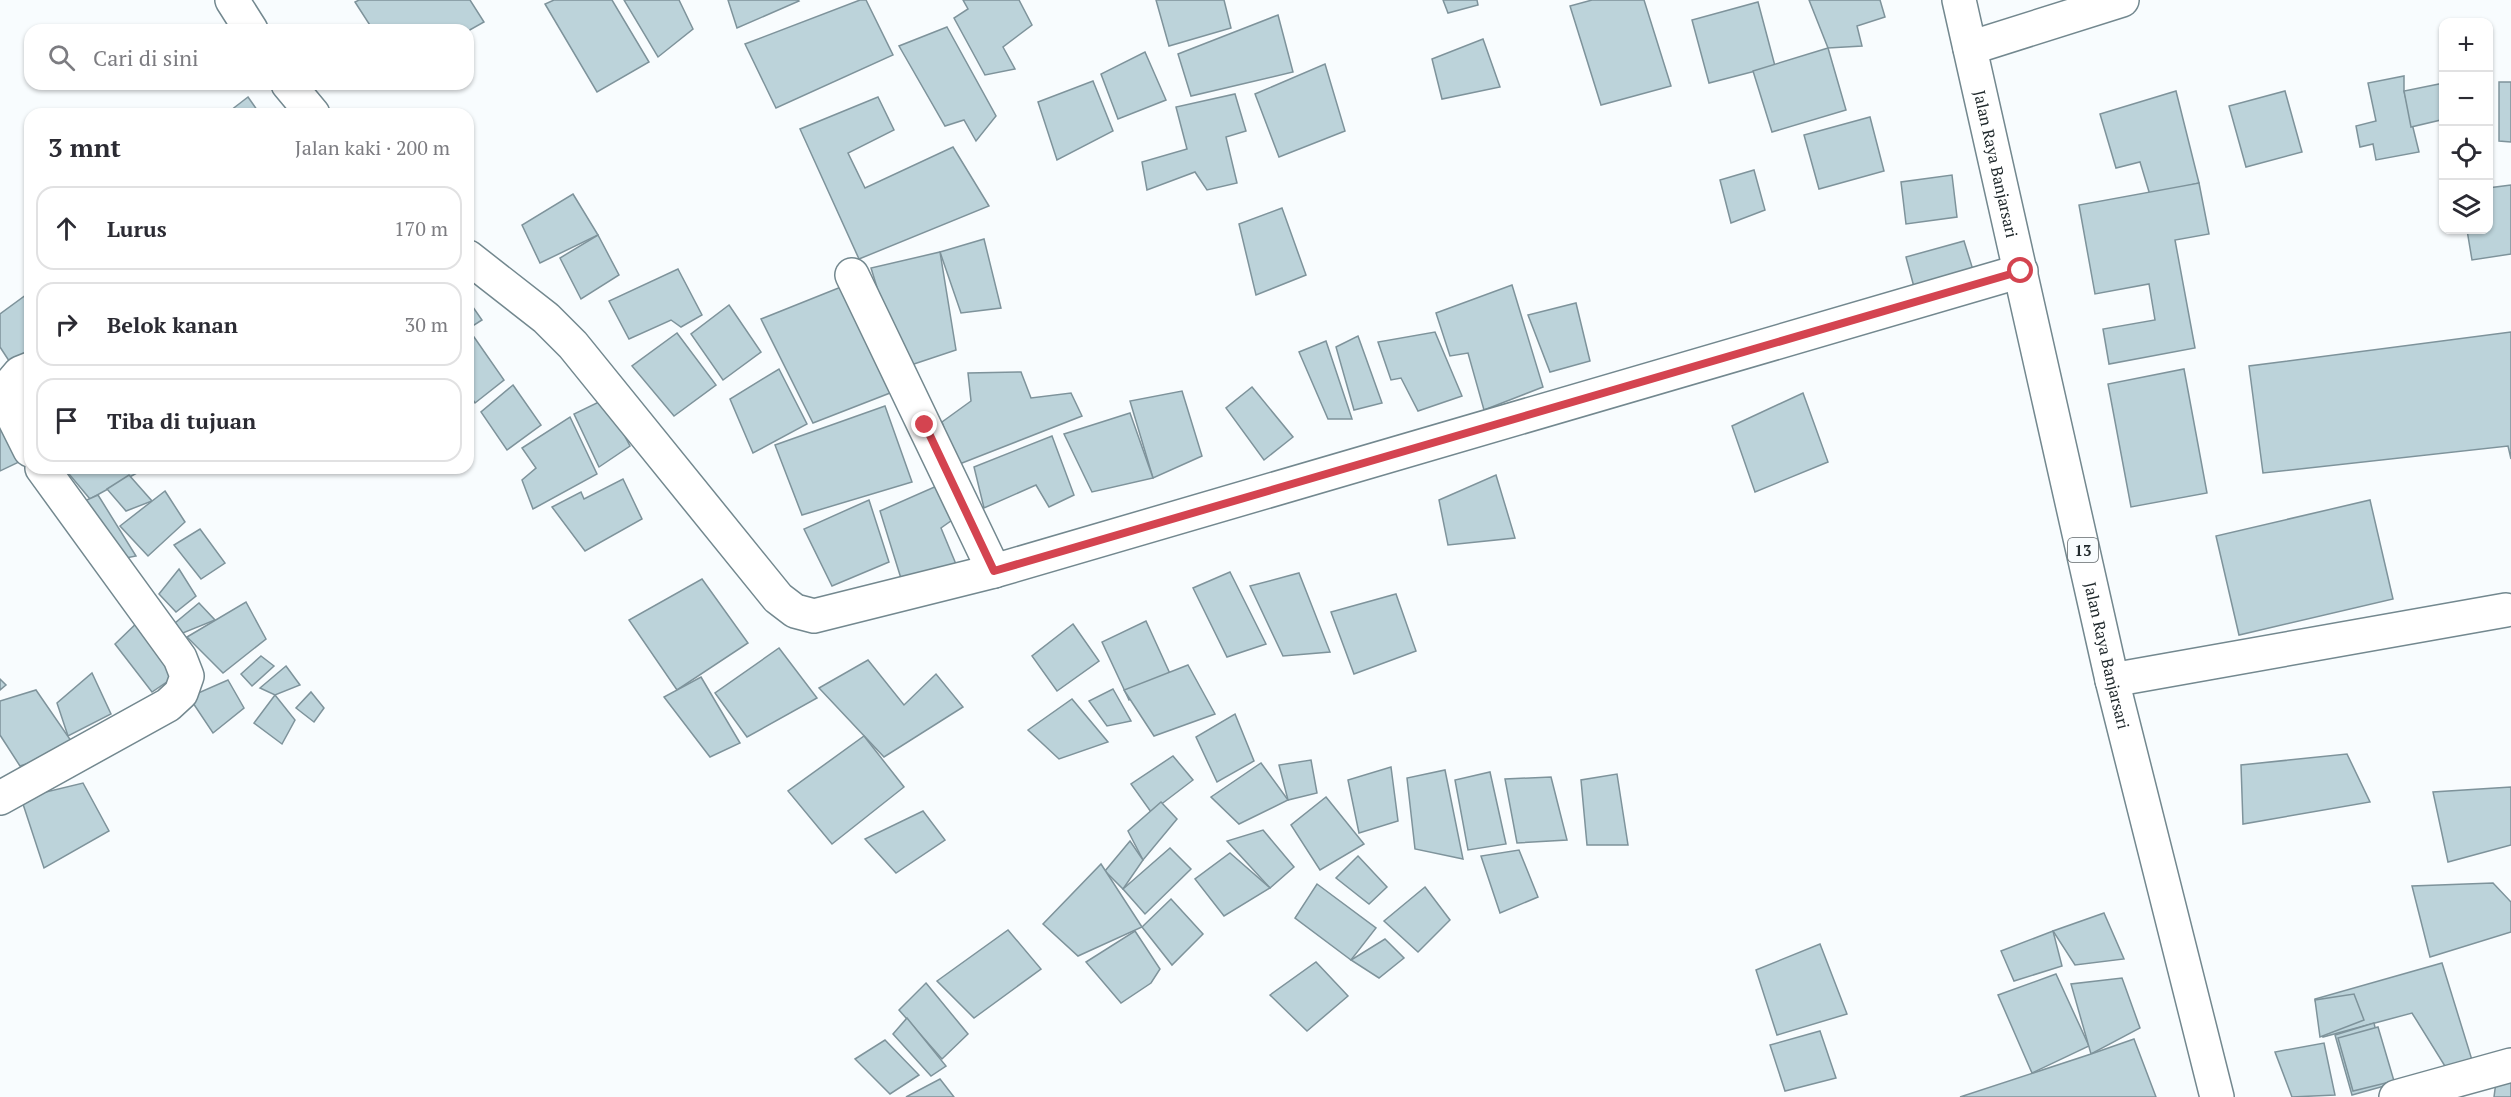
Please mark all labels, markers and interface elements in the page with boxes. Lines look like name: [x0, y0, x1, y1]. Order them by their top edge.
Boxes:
map controls: [2439, 18, 2493, 234]
button: +: [2439, 18, 2493, 72]
search box: [24, 24, 474, 90]
icon: search: [45, 41, 78, 74]
text: Cari di sini: [93, 43, 199, 72]
button: −: [2439, 72, 2493, 126]
street label: Jalan Raya Banjarsari: [1969, 88, 2023, 240]
button: locate: [2439, 126, 2493, 180]
text: 3 mnt: [48, 130, 121, 164]
text: Jalan kaki · 200 m: [295, 134, 450, 161]
button: layers: [2439, 180, 2493, 234]
icon: ahead: [50, 212, 83, 245]
text: Lurus: [107, 214, 167, 243]
text: 170 m: [394, 215, 448, 242]
route start: [2007, 257, 2033, 283]
icon: right: [50, 308, 83, 341]
text: Belok kanan: [107, 310, 238, 339]
text: 30 m: [405, 311, 448, 338]
icon: arrive: [50, 404, 83, 437]
text: Tiba di tujuan: [107, 406, 256, 435]
route end: [911, 411, 937, 437]
road number: 13: [2068, 538, 2098, 562]
street label: Jalan Raya Banjarsari: [2079, 580, 2135, 732]

